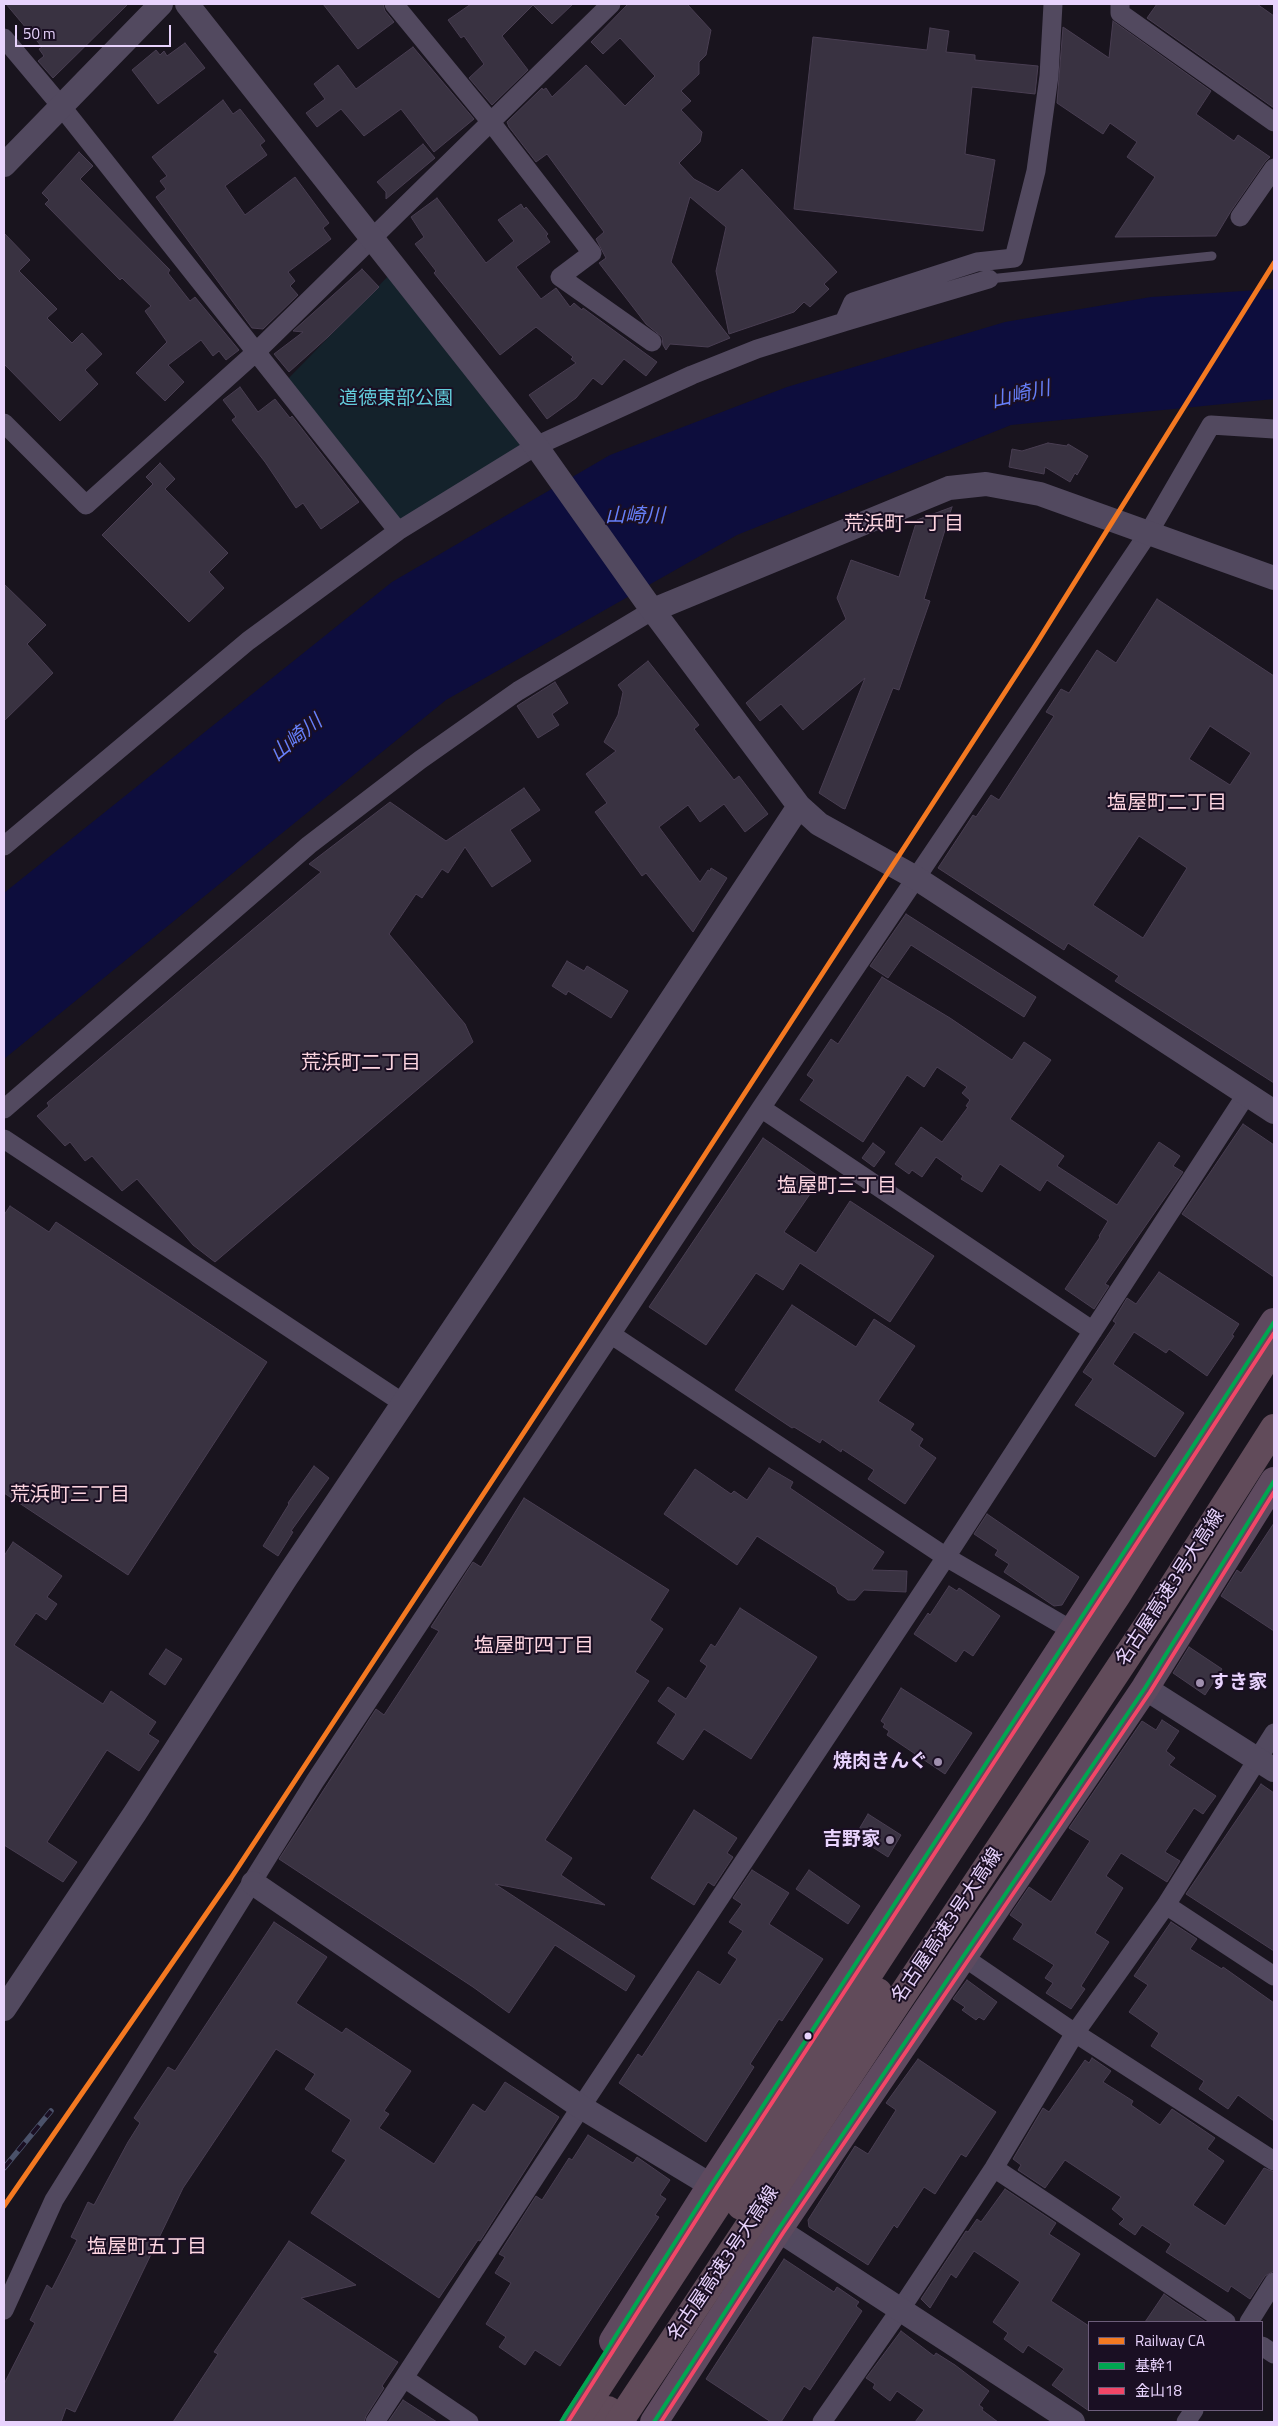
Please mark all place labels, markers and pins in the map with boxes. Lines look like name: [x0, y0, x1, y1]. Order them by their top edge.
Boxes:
place label: すき家: [1210, 1672, 1267, 1694]
marker: すき家: [1194, 1677, 1206, 1689]
place label: 焼肉きんぐ: [833, 1751, 928, 1773]
marker: 焼肉きんぐ: [932, 1756, 944, 1768]
place label: 吉野家: [823, 1829, 880, 1851]
marker: 吉野家: [884, 1834, 896, 1846]
unlabelled marker: [803, 2031, 813, 2041]

